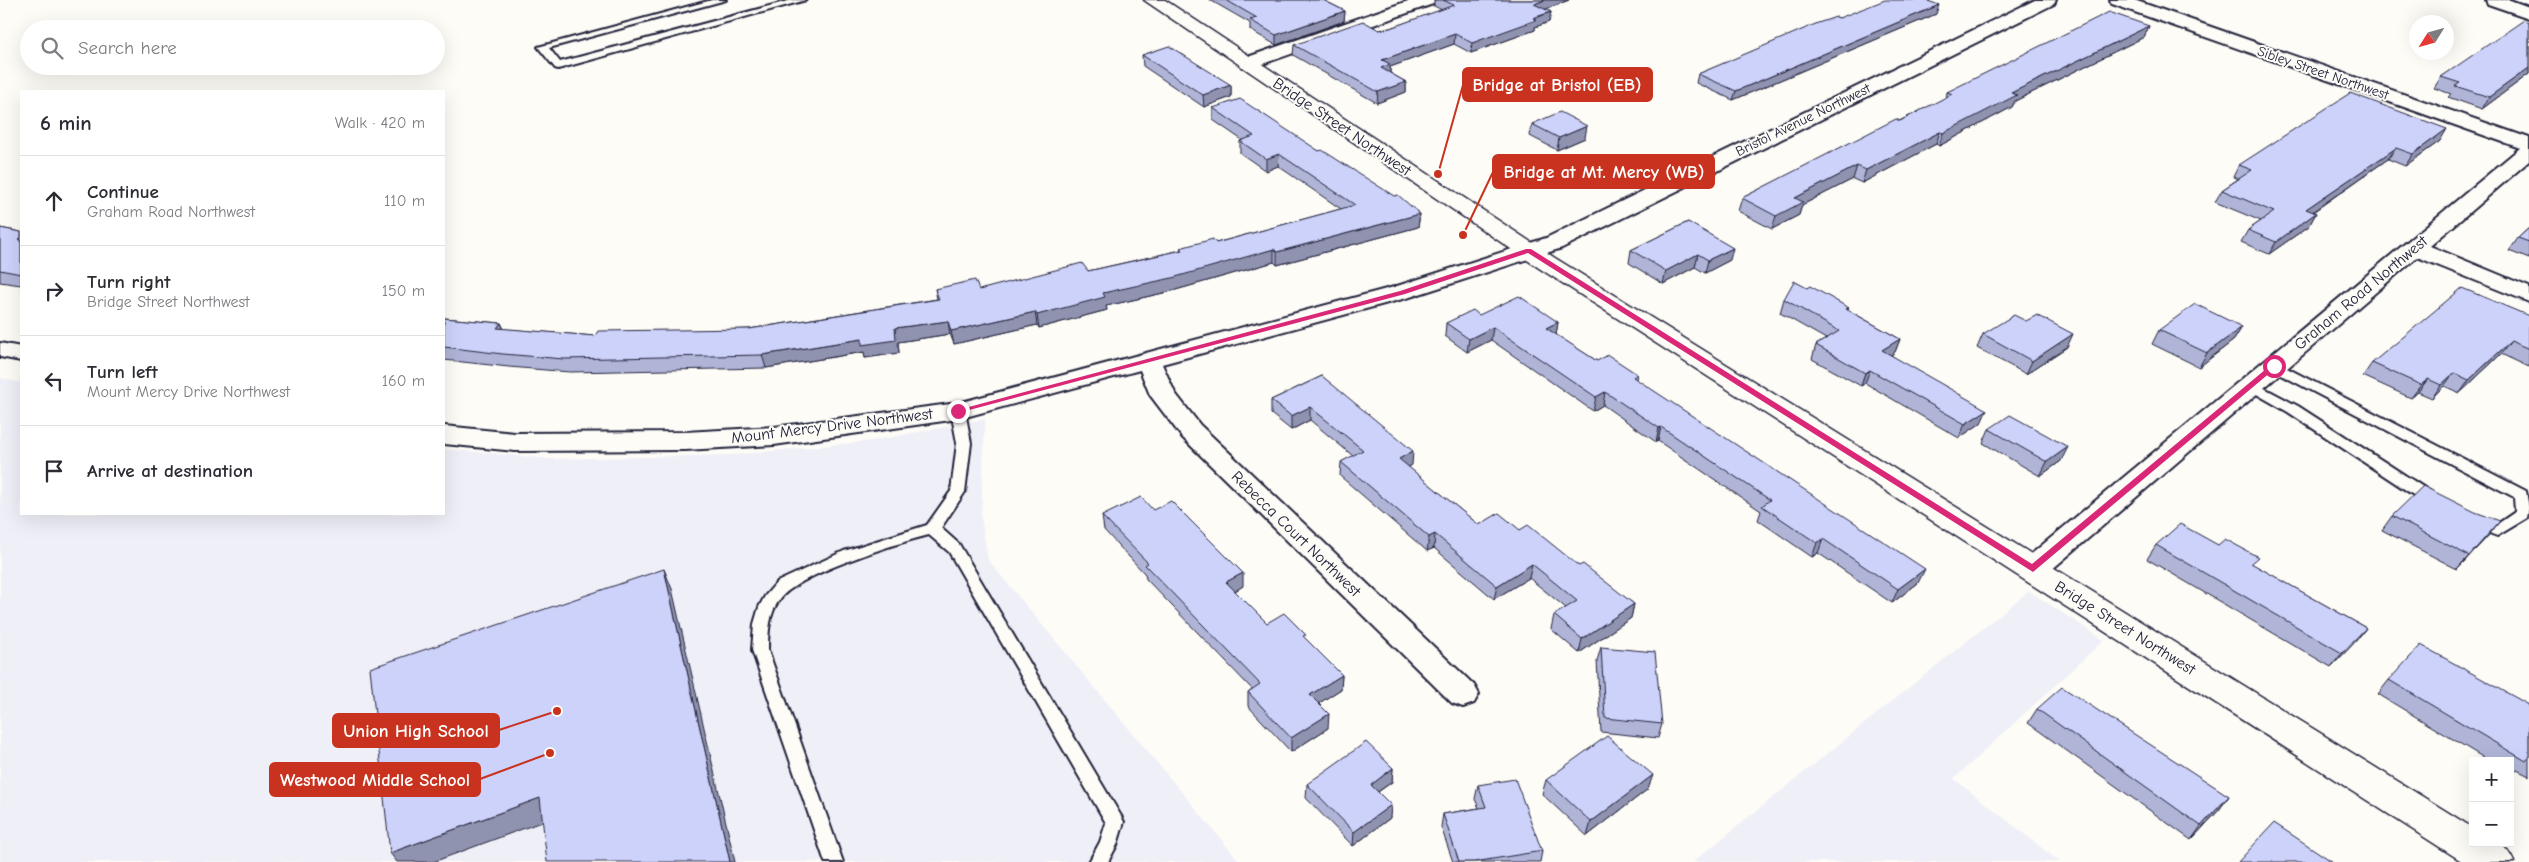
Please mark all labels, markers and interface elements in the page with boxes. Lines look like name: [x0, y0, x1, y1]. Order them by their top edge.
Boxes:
north arrow: [2409, 15, 2454, 60]
search box: [20, 20, 445, 75]
icon: search: [38, 34, 66, 62]
text: Search here: [78, 37, 177, 59]
street label: Sibley Street Northwest: [2255, 43, 2392, 104]
callout: Bridge at Bristol (EB): [1463, 68, 1652, 101]
street label: Bridge Street Northwest: [1270, 74, 1415, 180]
text: Bridge at Bristol (EB): [1473, 75, 1641, 96]
street label: Bristol Avenue Northwest: [1733, 79, 1874, 160]
text: 6 min: [40, 111, 92, 135]
text: Walk · 420 m: [335, 114, 425, 132]
callout: Bridge at Mt. Mercy (WB): [1493, 155, 1714, 188]
text: Bridge at Mt. Mercy (WB): [1504, 162, 1704, 183]
text: Continue: [87, 181, 159, 203]
icon: ahead: [40, 187, 68, 215]
text: 110 m: [384, 192, 425, 210]
text: Graham Road Northwest: [87, 203, 255, 221]
street label: Graham Road Northwest: [2291, 232, 2431, 354]
text: Turn right: [87, 271, 171, 293]
icon: right: [40, 277, 68, 305]
text: 150 m: [382, 282, 425, 300]
text: Bridge Street Northwest: [87, 293, 250, 311]
route start: [2263, 355, 2286, 378]
text: Turn left: [87, 361, 158, 383]
icon: left: [40, 367, 68, 395]
text: 160 m: [382, 372, 425, 390]
text: Mount Mercy Drive Northwest: [87, 383, 290, 401]
route end: [947, 400, 970, 423]
street label: Mount Mercy Drive Northwest: [730, 405, 934, 447]
icon: arrive: [40, 457, 68, 485]
text: Arrive at destination: [87, 460, 253, 482]
street label: Rebecca Court Northwest: [1228, 468, 1365, 601]
street label: Bridge Street Northwest: [2051, 577, 2199, 679]
callout: Union High School: [333, 714, 499, 747]
text: Union High School: [343, 721, 489, 742]
map controls: [2469, 757, 2514, 847]
button: +: [2469, 757, 2514, 802]
callout: Westwood Middle School: [270, 763, 480, 796]
text: Westwood Middle School: [280, 770, 470, 791]
button: −: [2469, 802, 2514, 847]

